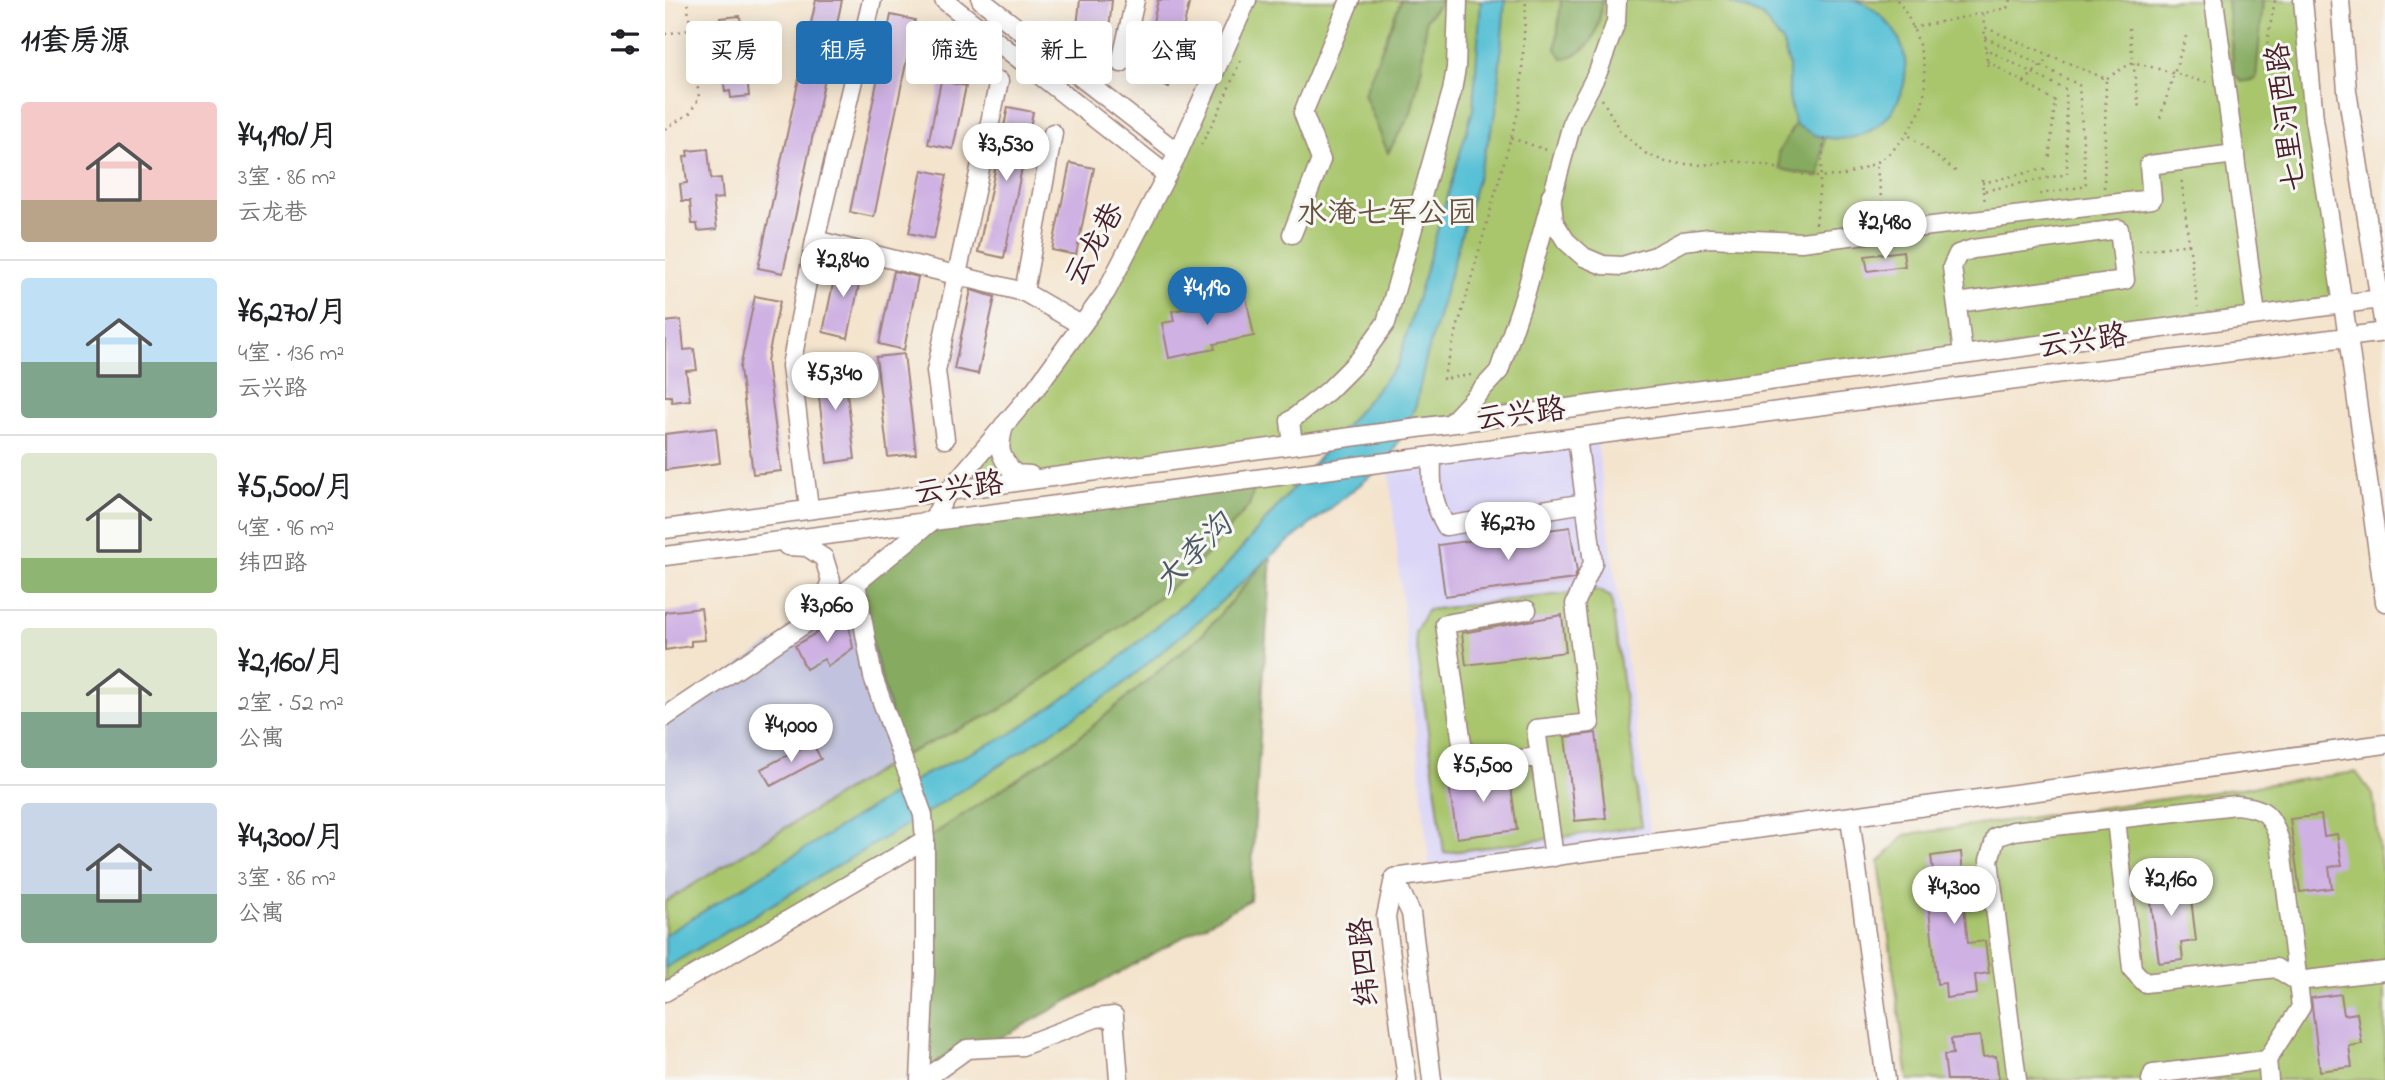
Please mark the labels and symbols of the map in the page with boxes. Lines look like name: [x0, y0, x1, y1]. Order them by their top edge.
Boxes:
street label: 七里河西路: [2257, 40, 2319, 194]
pin: ¥3,530: [949, 124, 1063, 183]
park label: 水淹七军公园: [1297, 193, 1477, 237]
street label: 云龙巷: [1055, 195, 1137, 295]
pin: ¥2,480: [1828, 202, 1942, 261]
pin: ¥2,840: [786, 240, 900, 299]
pin: ¥4,190: [1150, 268, 1264, 327]
street label: 云兴路: [2035, 315, 2131, 371]
pin: ¥5,340: [778, 352, 892, 412]
street label: 云兴路: [1474, 389, 1568, 443]
street label: 云兴路: [912, 463, 1006, 517]
water label: 大李沟: [1144, 502, 1248, 606]
pin: ¥6,270: [1451, 503, 1565, 562]
pin: ¥3,060: [770, 584, 884, 644]
pin: ¥4,000: [734, 704, 848, 764]
pin: ¥5,500: [1426, 744, 1540, 804]
pin: ¥2,160: [2114, 858, 2228, 918]
pin: ¥4,300: [1897, 866, 2011, 926]
street label: 纬四路: [1340, 915, 1392, 1009]

